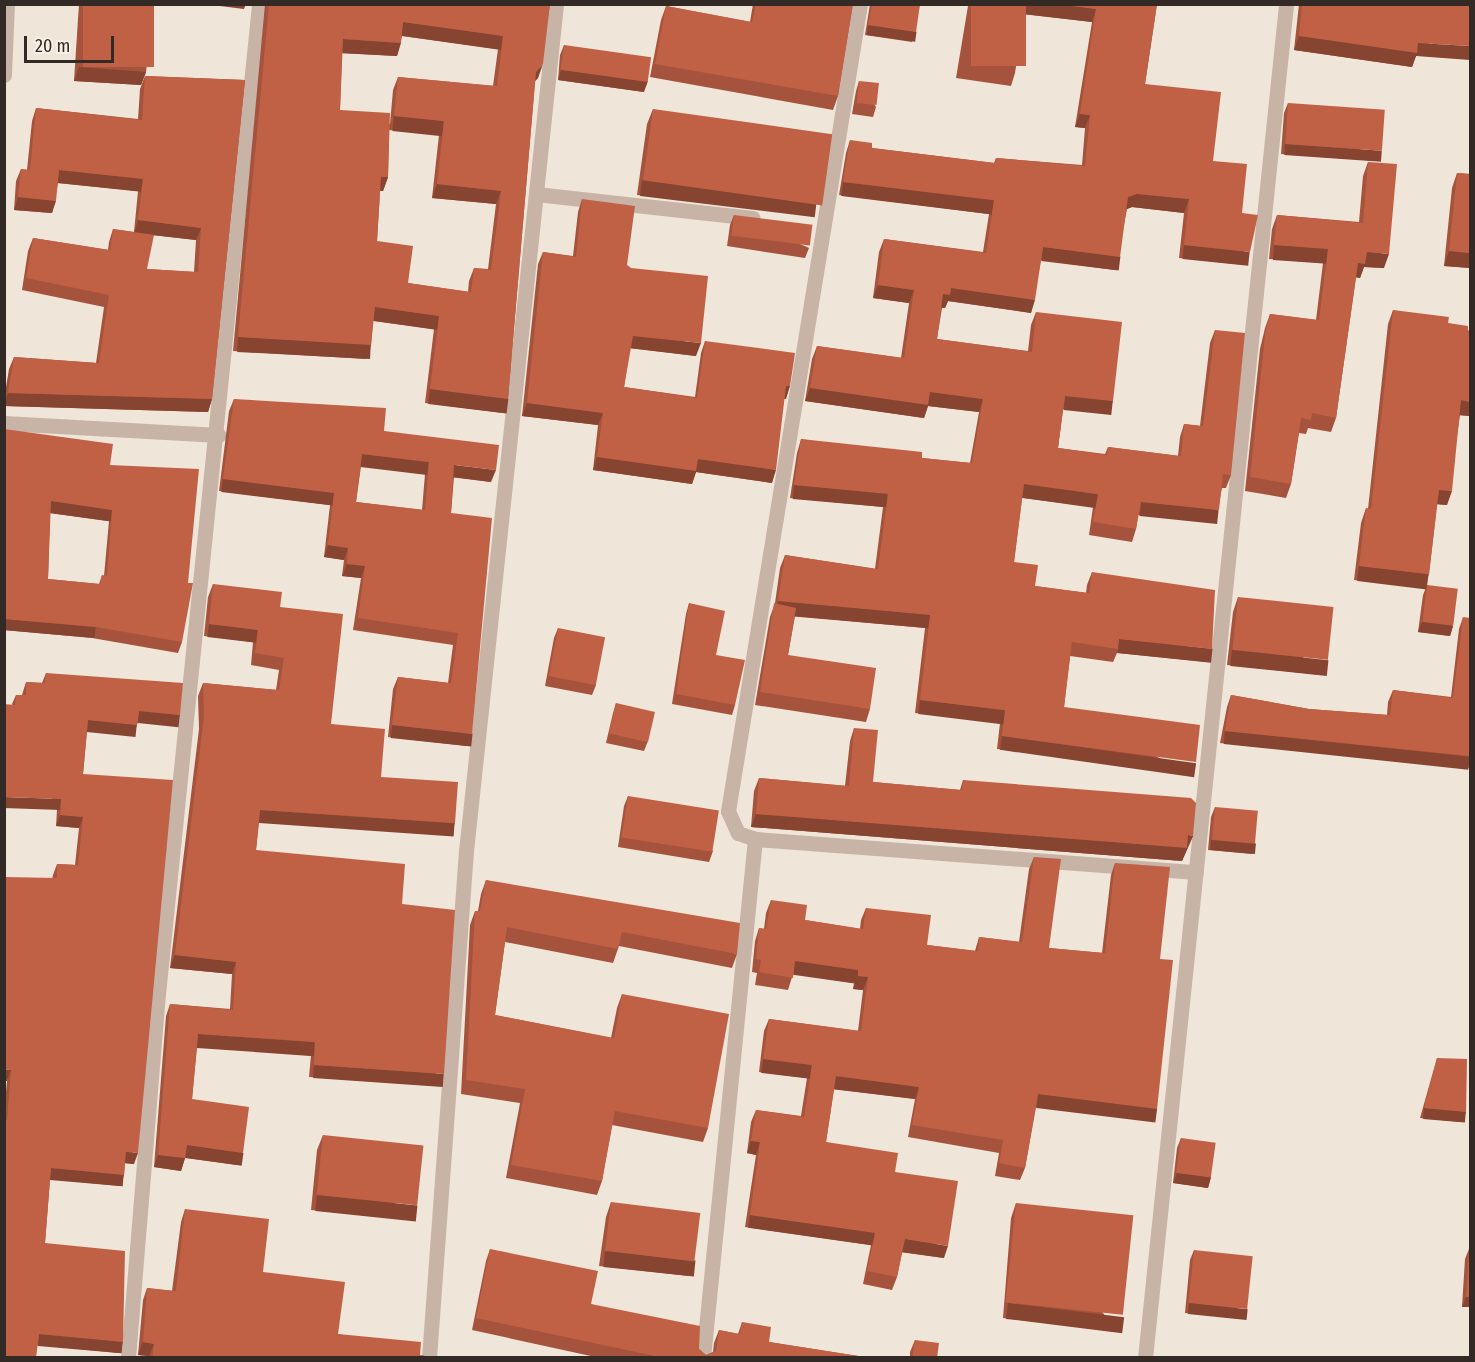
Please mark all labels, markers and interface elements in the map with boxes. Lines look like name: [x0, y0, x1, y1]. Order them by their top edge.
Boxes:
scale bar: [27, 24, 117, 62]
text: 20 m: [35, 35, 70, 57]

